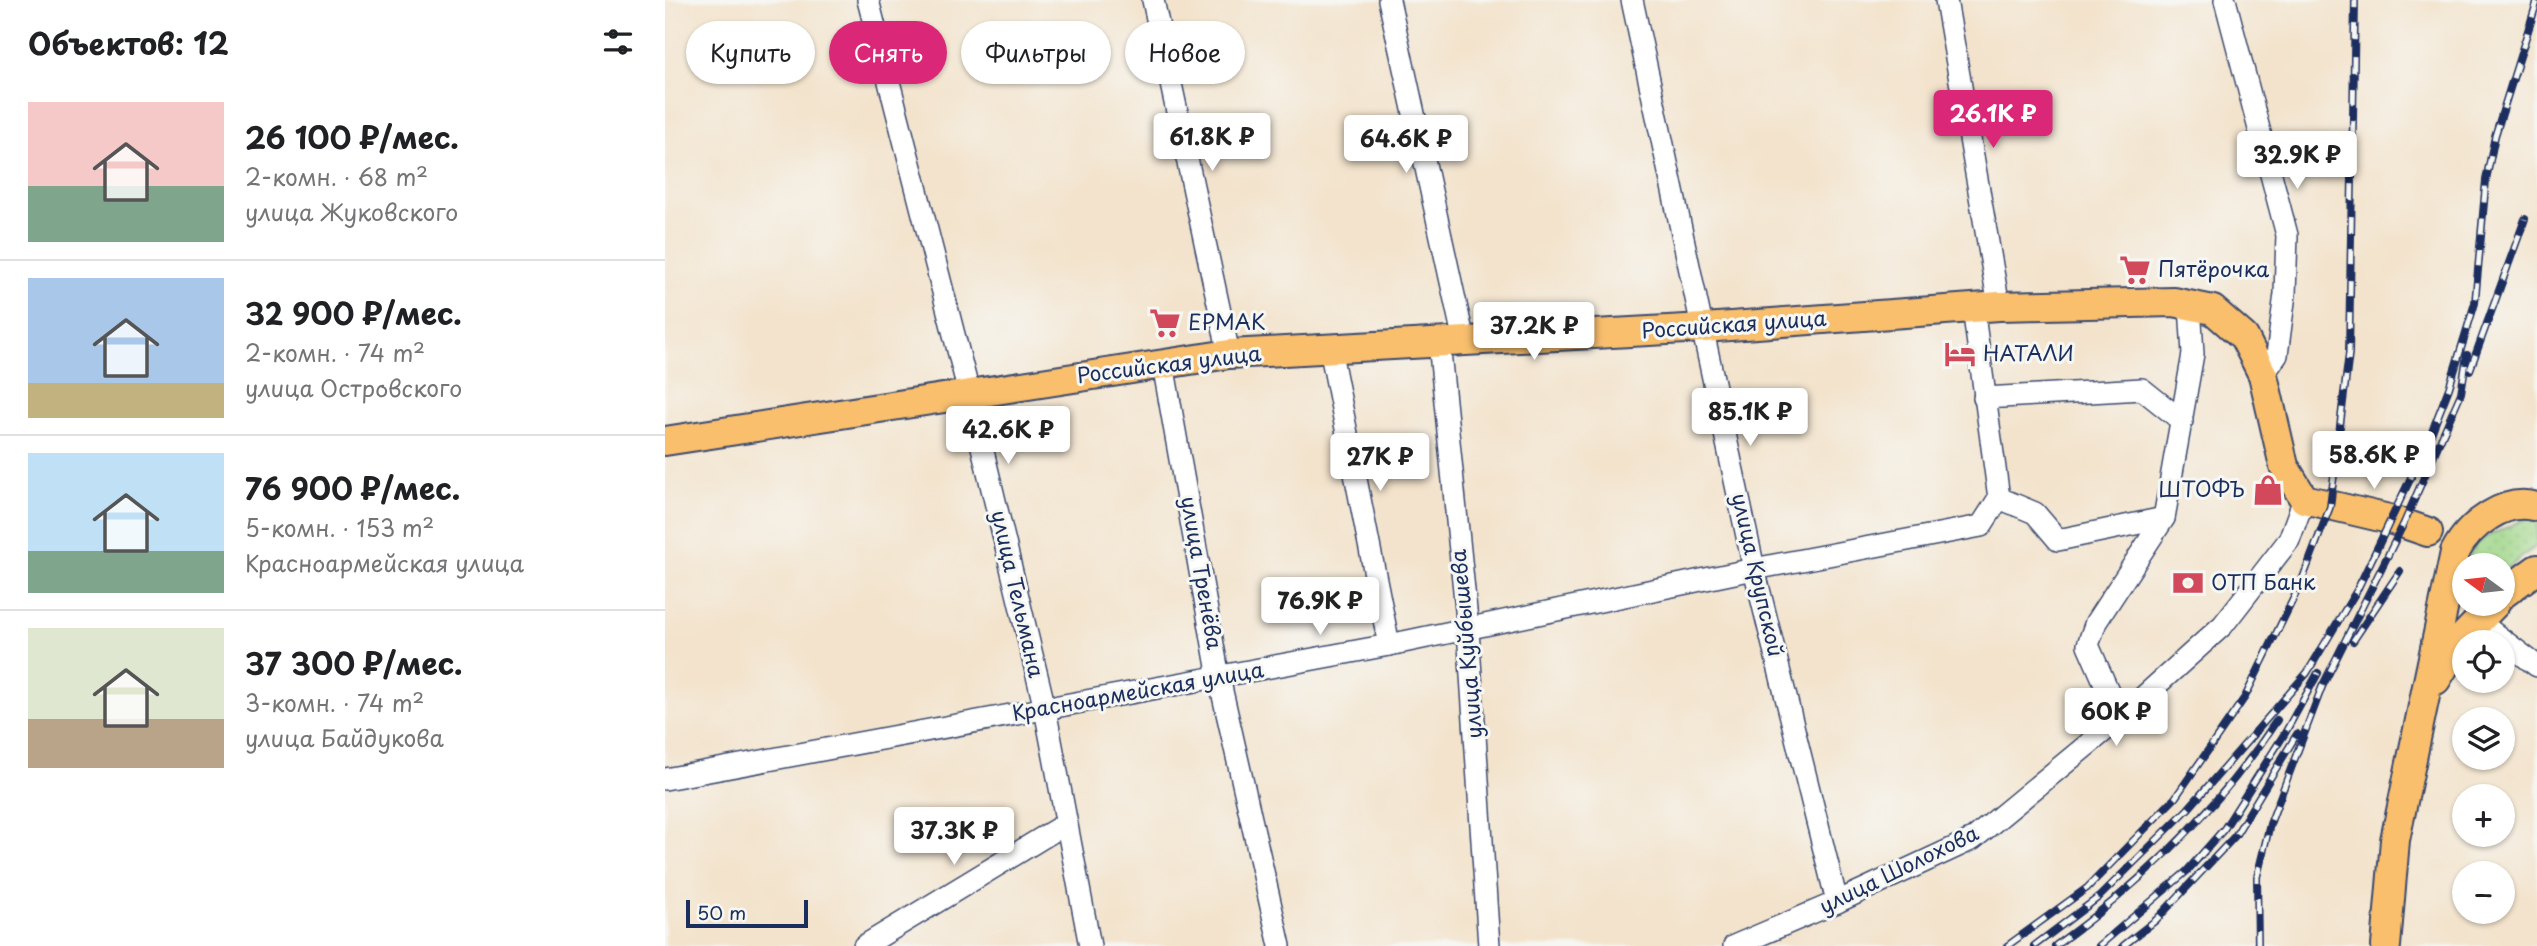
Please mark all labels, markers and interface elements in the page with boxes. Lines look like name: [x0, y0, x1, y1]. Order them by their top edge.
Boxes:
text: Объектов: 12: [28, 20, 229, 65]
chip: Купить: [686, 21, 815, 84]
chip: Снять: [829, 21, 947, 84]
chip: Фильтры: [961, 21, 1111, 84]
chip: Новое: [1125, 21, 1245, 84]
icon: filters: [599, 23, 637, 61]
pin: 26.1K ₽: [1928, 90, 2058, 150]
text: 26.1K ₽: [1950, 95, 2036, 130]
text: 26 100 ₽/мес.: [245, 114, 459, 159]
pin: 61.8K ₽: [1147, 114, 1277, 173]
pin: 64.6K ₽: [1341, 116, 1471, 175]
text: 61.8K ₽: [1169, 118, 1255, 153]
text: 64.6K ₽: [1360, 120, 1452, 155]
icon: home: [84, 130, 168, 214]
pin: 32.9K ₽: [2232, 132, 2362, 191]
text: 32.9K ₽: [2253, 136, 2341, 171]
text: 2-комн. · 68 m²: [245, 159, 428, 194]
text: улица Жуковского: [245, 194, 458, 229]
place label: Пятёрочка: [2158, 252, 2270, 284]
supermarket icon: Пятёрочка: [2118, 253, 2152, 287]
text: 32 900 ₽/мес.: [245, 290, 462, 335]
street label: Российская улица: [1640, 301, 1828, 345]
pin: 37.2K ₽: [1469, 302, 1599, 362]
place label: ЕРМАК: [1188, 305, 1266, 337]
icon: home: [84, 306, 168, 390]
supermarket icon: ЕРМАК: [1148, 306, 1182, 340]
text: 37.2K ₽: [1489, 307, 1579, 342]
text: 2-комн. · 74 m²: [245, 335, 425, 370]
street label: Российская улица: [1075, 336, 1263, 390]
place label: НАТАЛИ: [1983, 336, 2074, 368]
hotel icon: НАТАЛИ: [1943, 337, 1977, 371]
text: улица Островского: [245, 370, 462, 405]
pin: 85.1K ₽: [1685, 388, 1815, 448]
text: 85.1K ₽: [1708, 393, 1792, 428]
pin: 42.6K ₽: [943, 406, 1073, 466]
text: 42.6K ₽: [962, 411, 1054, 446]
pin: 58.6K ₽: [2309, 432, 2439, 491]
pin: 27K ₽: [1331, 434, 1429, 493]
text: 58.6K ₽: [2328, 436, 2420, 471]
text: 27K ₽: [1346, 438, 1414, 473]
text: 76 900 ₽/мес.: [245, 465, 460, 510]
place label: ШТОФЪ: [2159, 472, 2245, 504]
shop icon: ШТОФЪ: [2251, 473, 2285, 507]
icon: home: [84, 481, 168, 565]
street label: улица Крупской: [1725, 490, 1793, 660]
street label: улица Тренёва: [1174, 494, 1232, 652]
street label: улица Тельмана: [984, 507, 1054, 681]
text: 5-комн. · 153 m²: [245, 510, 434, 545]
text: Красноармейская улица: [245, 545, 524, 580]
street label: улица Куйбышева: [1441, 548, 1489, 740]
north arrow: [2452, 553, 2515, 616]
map controls: [2452, 553, 2515, 924]
place label: ОТП Банк: [2211, 565, 2316, 597]
bank icon: ОТП Банк: [2171, 566, 2205, 600]
pin: 76.9K ₽: [1255, 578, 1385, 637]
text: 76.9K ₽: [1277, 582, 1363, 617]
button: locate: [2452, 630, 2515, 693]
text: 37 300 ₽/мес.: [245, 640, 462, 685]
street label: Красноармейская улица: [1009, 652, 1267, 728]
icon: home: [84, 656, 168, 740]
text: 3-комн. · 74 m²: [245, 685, 424, 720]
pin: 60K ₽: [2067, 688, 2165, 748]
text: 60K ₽: [2081, 693, 2151, 728]
button: layers: [2452, 707, 2515, 770]
text: улица Байдукова: [245, 720, 444, 755]
button: +: [2452, 784, 2515, 847]
pin: 37.3K ₽: [889, 808, 1019, 867]
text: 37.3K ₽: [910, 812, 998, 847]
street label: улица Шолохова: [1813, 816, 1983, 921]
button: −: [2452, 861, 2515, 924]
scale bar: [686, 897, 809, 929]
text: 50 m: [697, 898, 746, 926]

